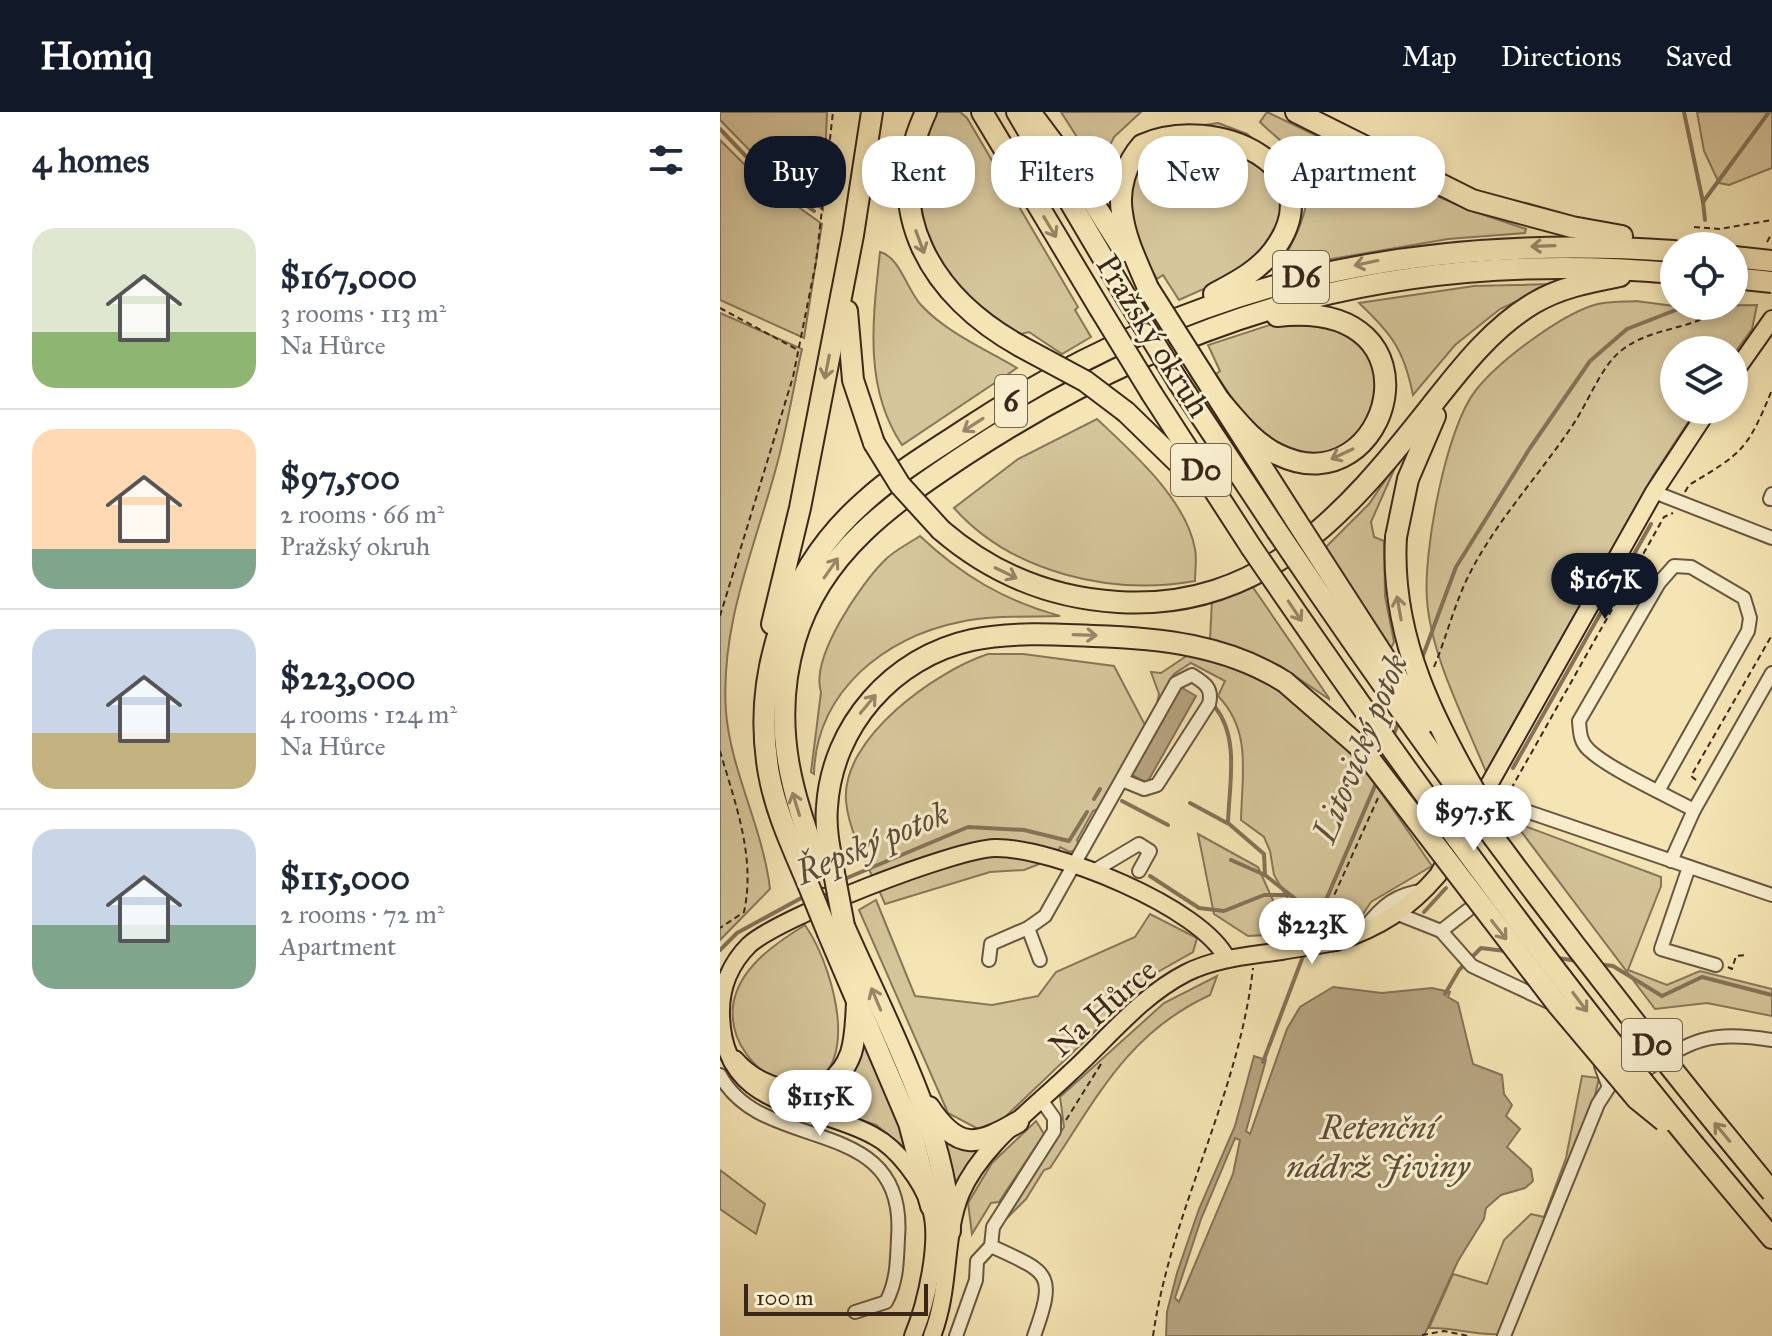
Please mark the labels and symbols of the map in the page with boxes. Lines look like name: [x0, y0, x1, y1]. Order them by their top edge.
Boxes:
one-way arrow: [1043, 215, 1059, 238]
one-way arrow: [914, 229, 928, 254]
one-way arrow: [1530, 238, 1557, 253]
street label: Pražský okruh: [1087, 247, 1219, 425]
road number: D6: [1273, 251, 1329, 303]
one-way arrow: [1354, 257, 1379, 272]
one-way arrow: [819, 354, 834, 379]
road number: 6: [995, 375, 1027, 427]
one-way arrow: [962, 417, 985, 433]
road number: D0: [1171, 444, 1231, 496]
one-way arrow: [1331, 447, 1355, 462]
pin: $167K: [1549, 553, 1661, 621]
one-way arrow: [822, 558, 839, 580]
one-way arrow: [993, 566, 1017, 581]
one-way arrow: [1391, 596, 1406, 622]
one-way arrow: [1287, 600, 1303, 622]
one-way arrow: [1071, 628, 1098, 643]
water label: Litovický potok: [1303, 648, 1417, 851]
one-way arrow: [859, 693, 877, 714]
pin: $97.5K: [1409, 785, 1539, 853]
water label: Řepský potok: [788, 791, 955, 895]
one-way arrow: [788, 792, 803, 817]
pin: $223K: [1256, 898, 1368, 966]
one-way arrow: [1491, 919, 1508, 940]
street label: Na Hůrce: [1041, 951, 1165, 1065]
one-way arrow: [867, 987, 882, 1012]
one-way arrow: [1571, 990, 1588, 1012]
road number: D0: [1622, 1019, 1682, 1071]
pin: $115K: [764, 1070, 876, 1138]
water label: Retenční nádrž Jiviny: [1286, 1107, 1471, 1188]
one-way arrow: [1713, 1122, 1731, 1142]
scale bar: [744, 1280, 928, 1316]

